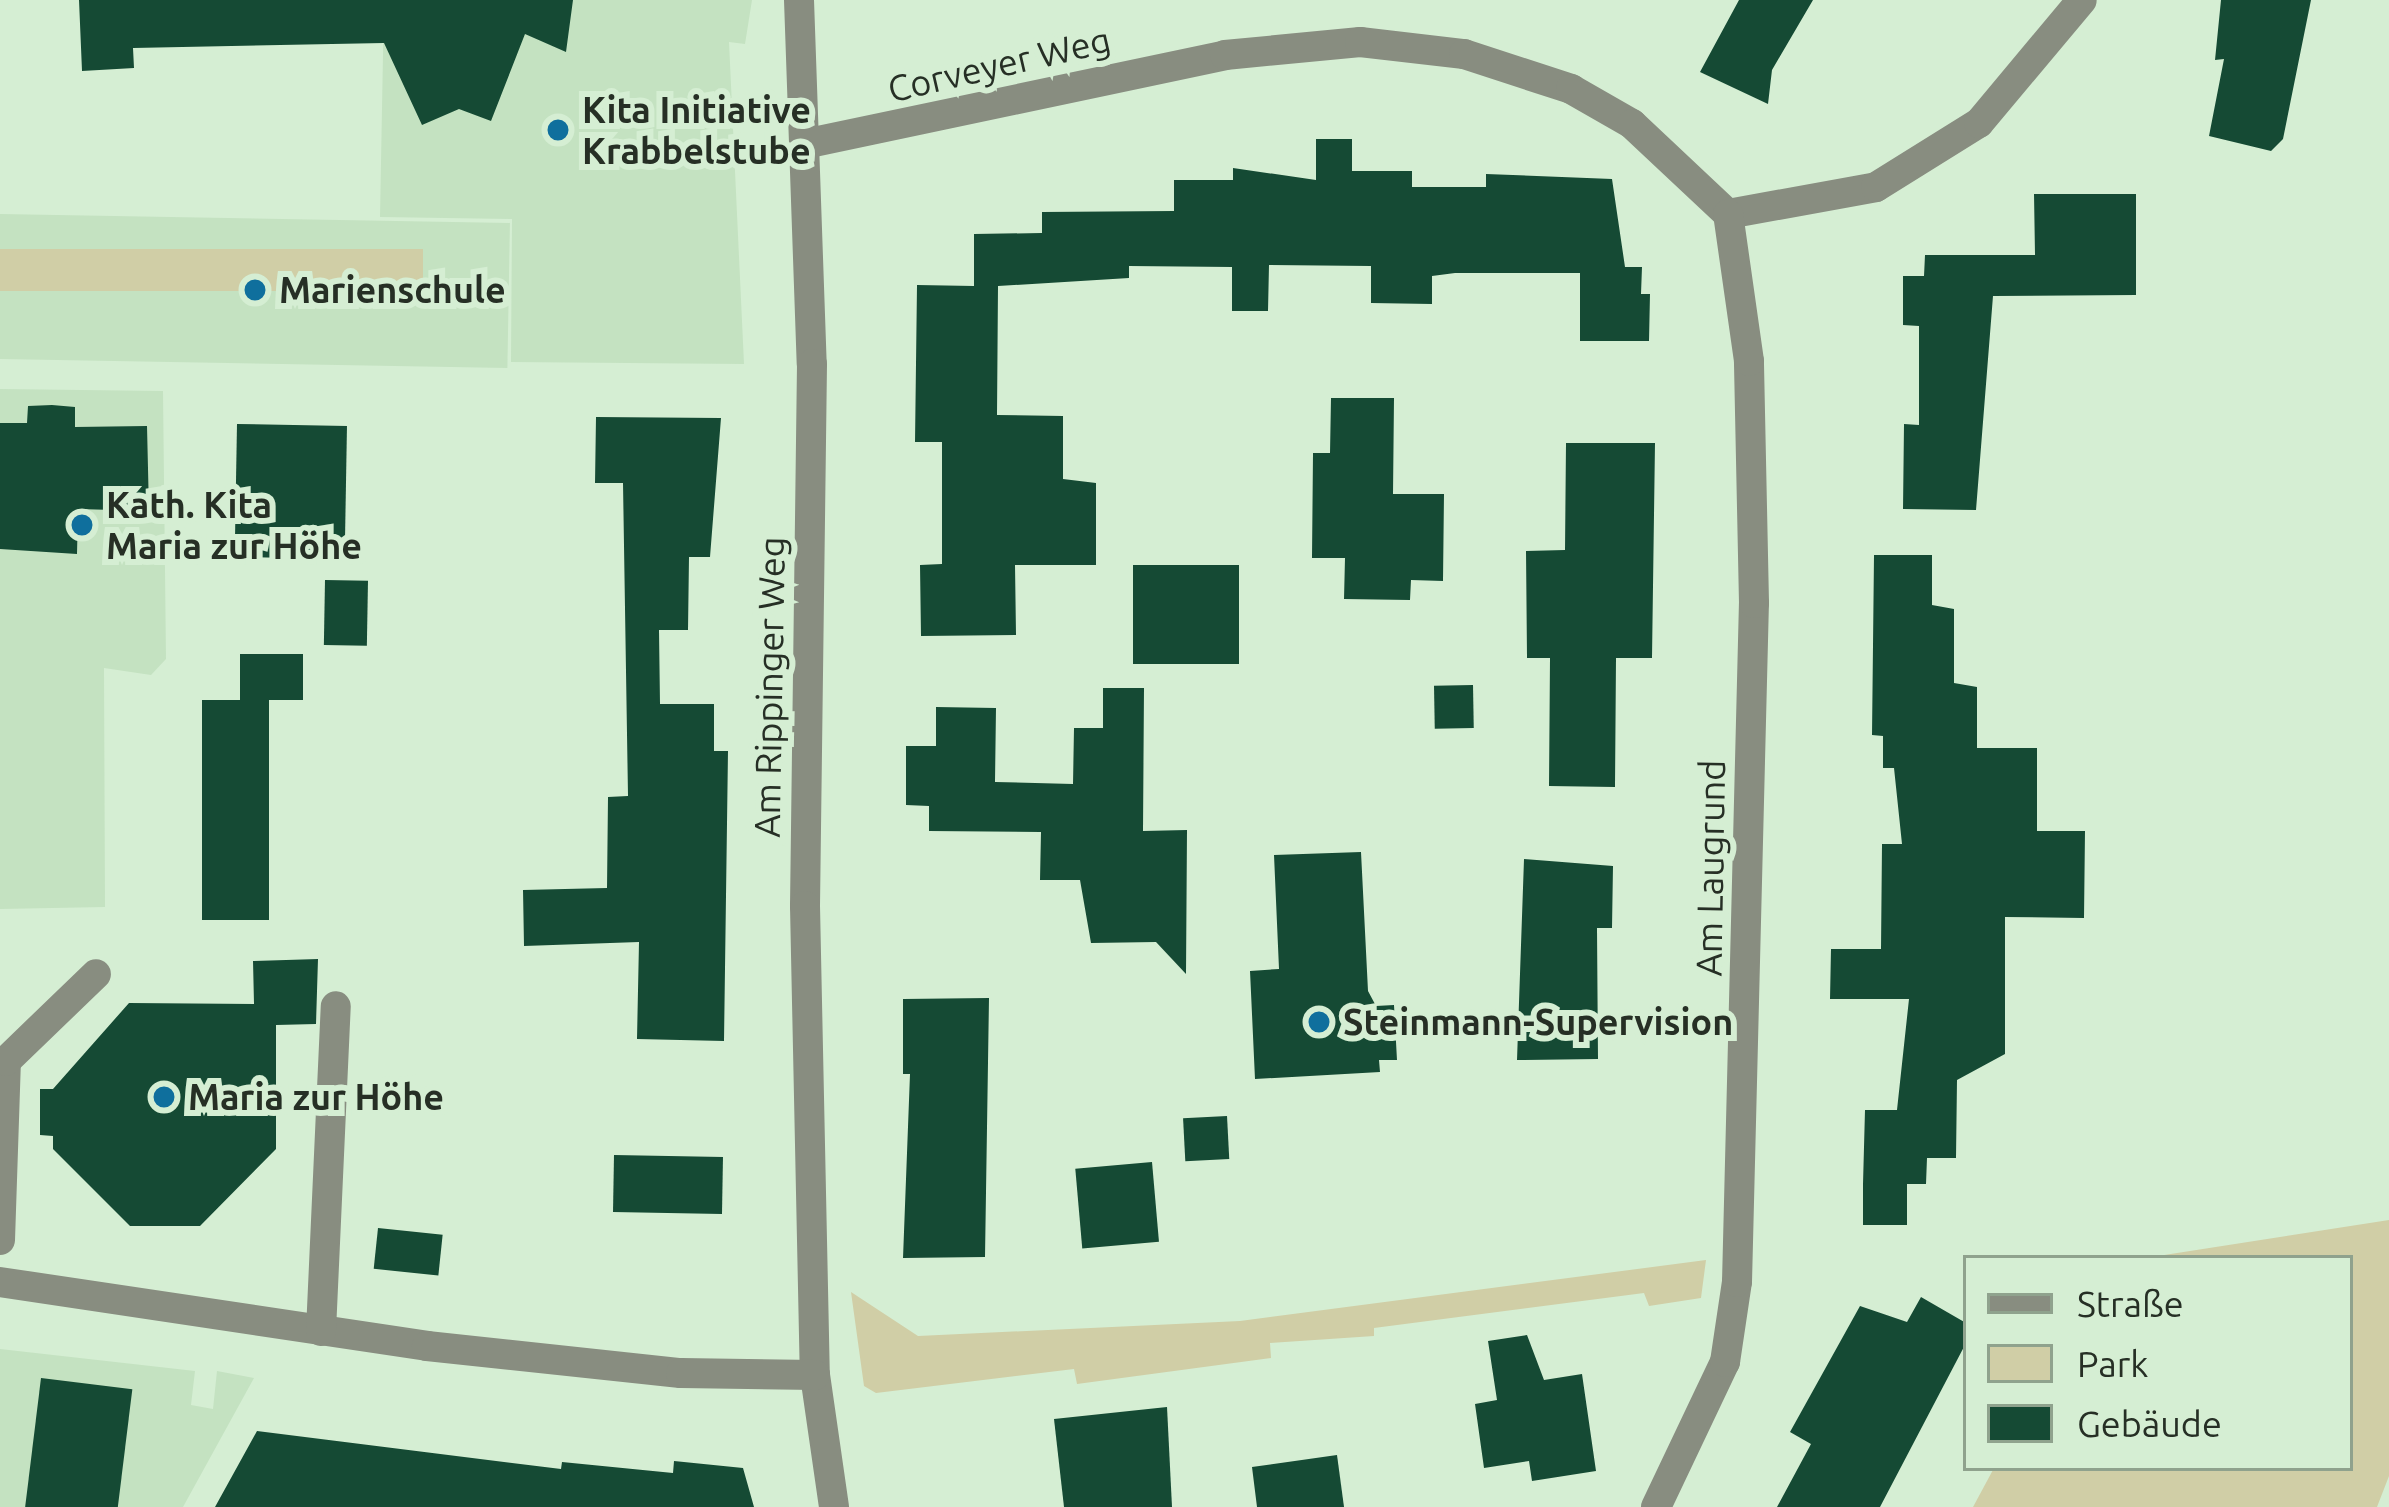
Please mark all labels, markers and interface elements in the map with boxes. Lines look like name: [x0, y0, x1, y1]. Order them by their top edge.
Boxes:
street label: Corveyer Weg: [883, 17, 1115, 111]
place label: Kita Initiative Krabbelstube: [582, 87, 811, 172]
marker: Kita Initiative Krabbelstube: [545, 117, 571, 143]
place label: Marienschule: [279, 268, 506, 312]
marker: Marienschule: [242, 277, 268, 303]
place label: Kath. Kita Maria zur Höhe: [106, 482, 362, 567]
marker: Kath. Kita Maria zur Höhe: [69, 512, 95, 538]
street label: Am Rippinger Weg: [745, 536, 793, 838]
street label: Am Laugrund: [1687, 759, 1733, 977]
place label: Steinmann-Supervision: [1343, 1000, 1733, 1044]
marker: Steinmann-Supervision: [1306, 1009, 1332, 1035]
place label: Maria zur Höhe: [188, 1075, 444, 1119]
marker: Maria zur Höhe: [151, 1084, 177, 1110]
legend: [1963, 1255, 2353, 1471]
text: Straße: [2077, 1283, 2184, 1324]
text: Park: [2077, 1343, 2149, 1384]
text: Gebäude: [2077, 1403, 2222, 1444]

